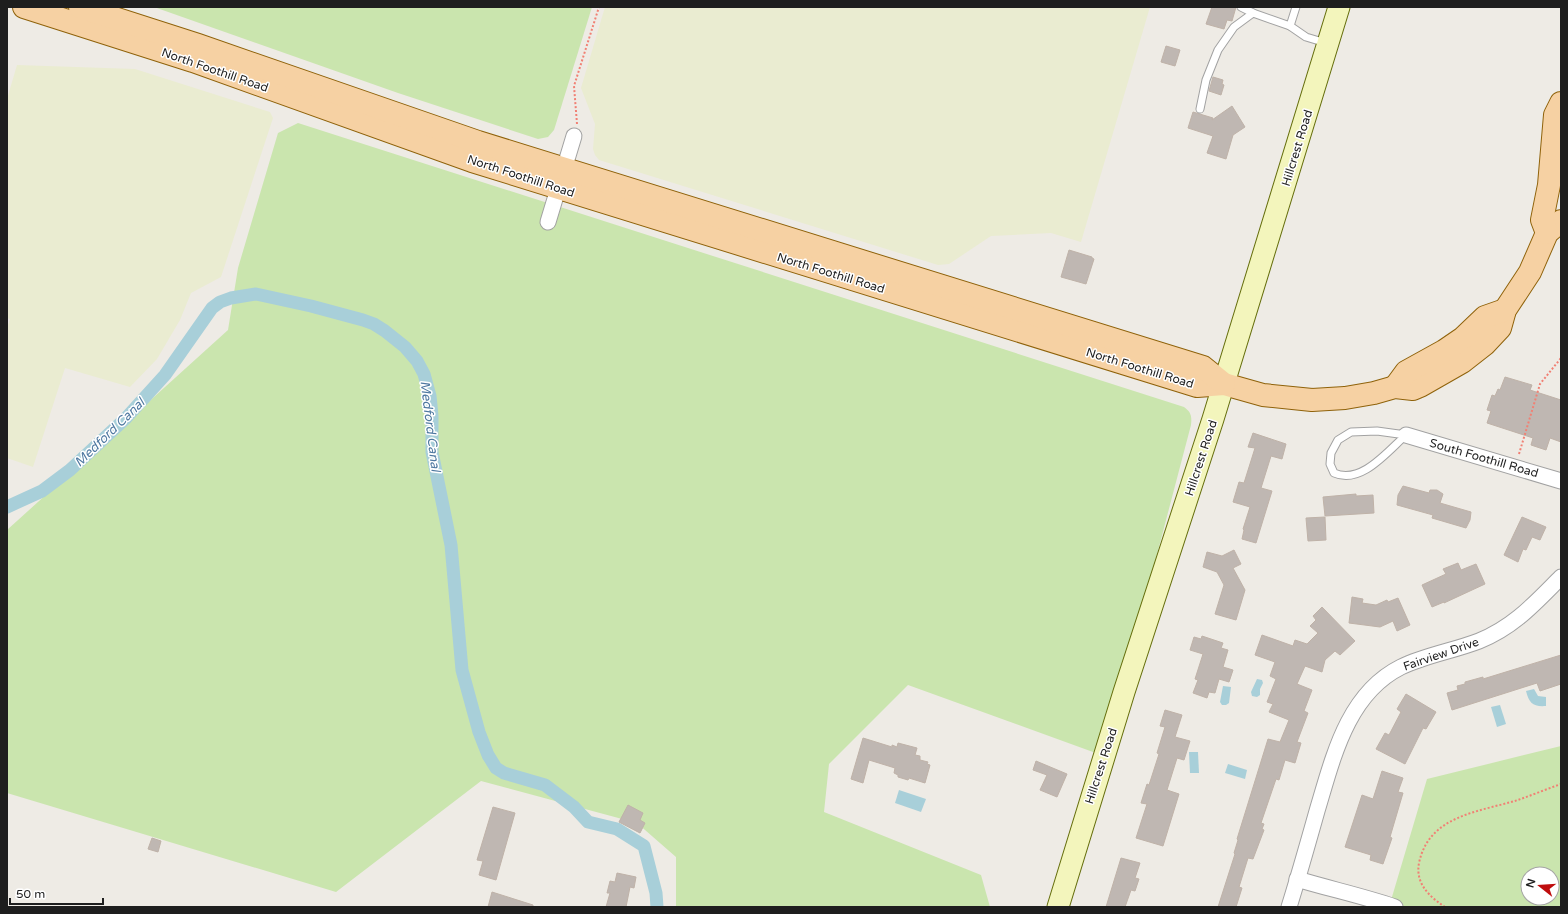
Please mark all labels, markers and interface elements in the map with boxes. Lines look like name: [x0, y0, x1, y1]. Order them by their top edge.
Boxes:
street label: North Foothill Road: [160, 45, 270, 95]
street label: Hillcrest Road: [1279, 108, 1315, 188]
street label: North Foothill Road: [466, 152, 576, 200]
street label: North Foothill Road: [775, 250, 887, 296]
street label: North Foothill Road: [1084, 345, 1196, 391]
water label: Medford Canal: [416, 380, 444, 474]
water label: Medford Canal: [71, 394, 149, 470]
street label: Hillcrest Road: [1182, 418, 1220, 498]
street label: South Foothill Road: [1428, 436, 1540, 480]
street label: Fairview Drive: [1401, 634, 1481, 673]
street label: Hillcrest Road: [1082, 726, 1120, 806]
north arrow: [1520, 866, 1560, 906]
text: N: [1523, 877, 1538, 889]
scale bar: [10, 880, 103, 906]
text: 50 m: [16, 887, 45, 901]

